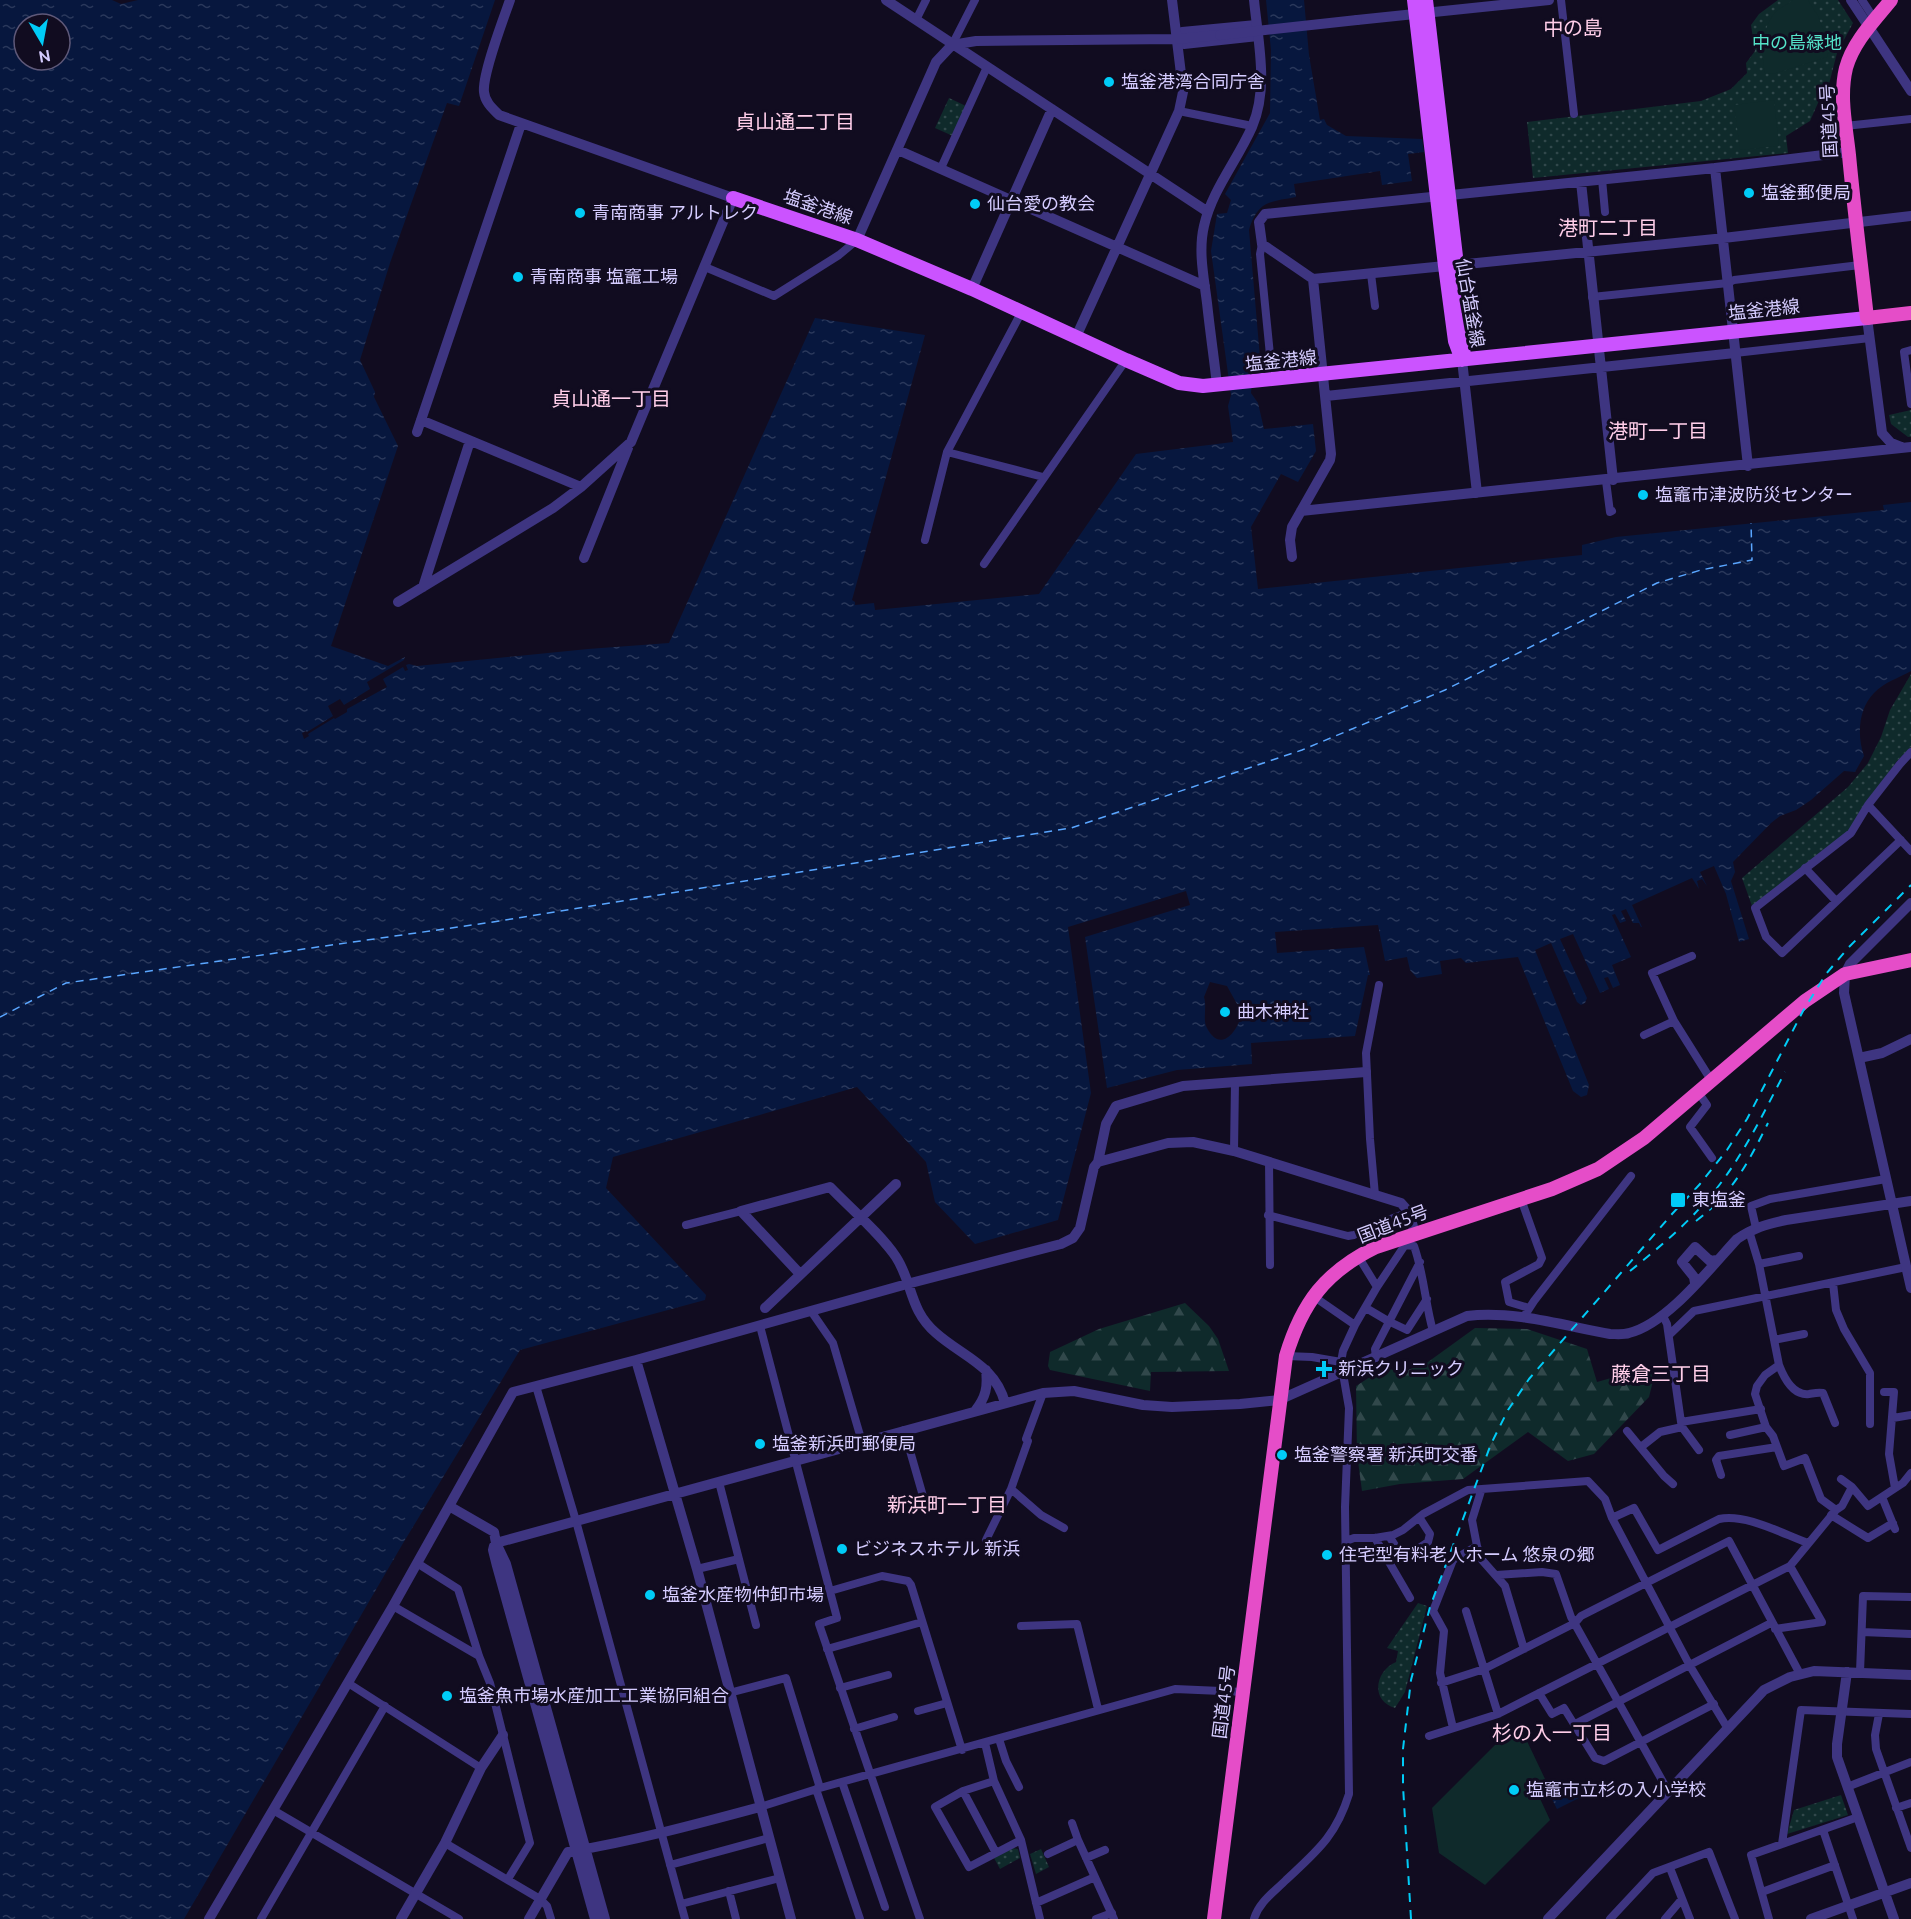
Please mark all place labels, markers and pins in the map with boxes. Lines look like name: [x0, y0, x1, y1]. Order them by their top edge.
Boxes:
place label: 塩釜港湾合同庁舎: [1121, 71, 1265, 91]
marker: 塩釜港湾合同庁舎: [1102, 75, 1116, 89]
place label: 塩釜郵便局: [1761, 182, 1851, 202]
marker: 塩釜郵便局: [1742, 186, 1756, 200]
place label: 仙台愛の教会: [987, 193, 1095, 213]
marker: 仙台愛の教会: [968, 197, 982, 211]
place label: 青南商事 アルトレク: [592, 202, 758, 222]
marker: 青南商事 アルトレク: [573, 206, 587, 220]
place label: 青南商事 塩竈工場: [530, 266, 678, 286]
marker: 青南商事 塩竈工場: [511, 270, 525, 284]
place label: 塩竈市津波防災センター: [1655, 484, 1853, 504]
marker: 塩竈市津波防災センター: [1636, 488, 1650, 502]
place label: 曲木神社: [1237, 1001, 1309, 1021]
marker: 曲木神社: [1218, 1005, 1232, 1019]
place label: 東塩釜: [1692, 1189, 1746, 1209]
marker: 東塩釜: [1669, 1191, 1687, 1209]
place label: 新浜クリニック: [1338, 1358, 1464, 1378]
marker: 新浜クリニック: [1315, 1360, 1333, 1378]
place label: 塩釜新浜町郵便局: [772, 1433, 916, 1453]
marker: 塩釜新浜町郵便局: [753, 1437, 767, 1451]
place label: 塩釜警察署 新浜町交番: [1294, 1444, 1478, 1464]
marker: 塩釜警察署 新浜町交番: [1275, 1448, 1289, 1462]
place label: ビジネスホテル 新浜: [854, 1538, 1020, 1558]
marker: ビジネスホテル 新浜: [835, 1542, 849, 1556]
place label: 住宅型有料老人ホーム 悠泉の郷: [1339, 1544, 1595, 1564]
marker: 住宅型有料老人ホーム 悠泉の郷: [1320, 1548, 1334, 1562]
place label: 塩釜水産物仲卸市場: [662, 1584, 824, 1604]
marker: 塩釜水産物仲卸市場: [643, 1588, 657, 1602]
place label: 塩釜魚市場水産加工工業協同組合: [459, 1685, 729, 1705]
marker: 塩釜魚市場水産加工工業協同組合: [440, 1689, 454, 1703]
place label: 塩竈市立杉の入小学校: [1526, 1779, 1706, 1799]
marker: 塩竈市立杉の入小学校: [1507, 1783, 1521, 1797]

